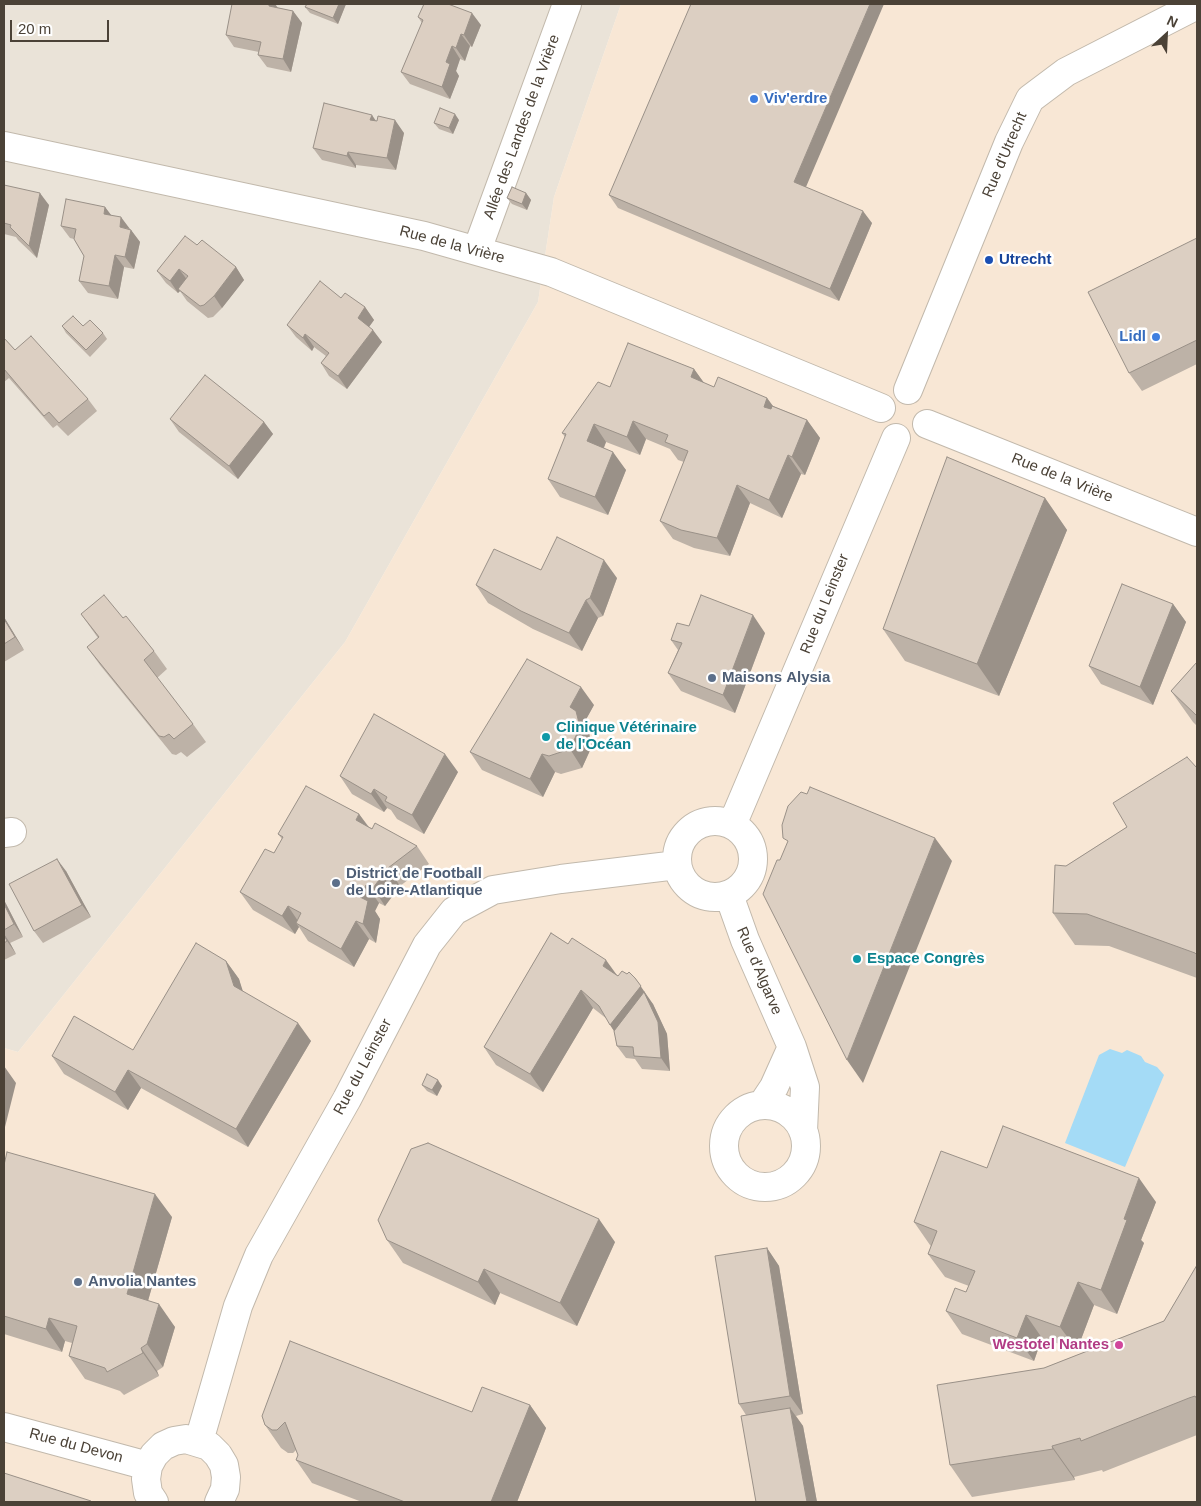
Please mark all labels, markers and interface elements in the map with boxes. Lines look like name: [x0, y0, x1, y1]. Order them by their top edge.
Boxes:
scale bar: [12, 10, 111, 42]
north arrow: [1141, 10, 1191, 60]
text: N: [1164, 12, 1180, 31]
text: 20 m: [18, 20, 51, 37]
street label: Allée des Landes de la Vrière: [480, 32, 564, 222]
place label: Viv'erdre: [764, 90, 827, 108]
marker: Viv'erdre: [748, 93, 760, 105]
street label: Rue d'Utrecht: [979, 109, 1031, 201]
street label: Rue de la Vrière: [398, 222, 506, 268]
place label: Utrecht: [999, 251, 1052, 269]
marker: Utrecht: [983, 254, 995, 266]
place label: Lidl: [1119, 328, 1146, 346]
marker: Lidl: [1150, 331, 1162, 343]
street label: Rue de la Vrière: [1009, 449, 1115, 507]
street label: Rue du Leinster: [797, 552, 853, 656]
place label: Maisons Alysia: [722, 669, 830, 687]
marker: Maisons Alysia: [706, 672, 718, 684]
place label: Clinique Vétérinaire de l'Océan: [556, 719, 697, 754]
marker: Clinique Vétérinaire de l'Océan: [540, 731, 552, 743]
place label: District de Football de Loire-Atlantique: [346, 865, 483, 900]
marker: District de Football de Loire-Atlantique: [330, 877, 342, 889]
street label: Rue d'Algarve: [732, 924, 786, 1018]
place label: Espace Congrès: [867, 950, 985, 968]
marker: Espace Congrès: [851, 953, 863, 965]
street label: Rue du Leinster: [330, 1016, 396, 1118]
place label: Anvolia Nantes: [88, 1273, 196, 1291]
marker: Anvolia Nantes: [72, 1276, 84, 1288]
place label: Westotel Nantes: [993, 1336, 1109, 1354]
marker: Westotel Nantes: [1113, 1339, 1125, 1351]
street label: Rue du Devon: [27, 1425, 125, 1467]

